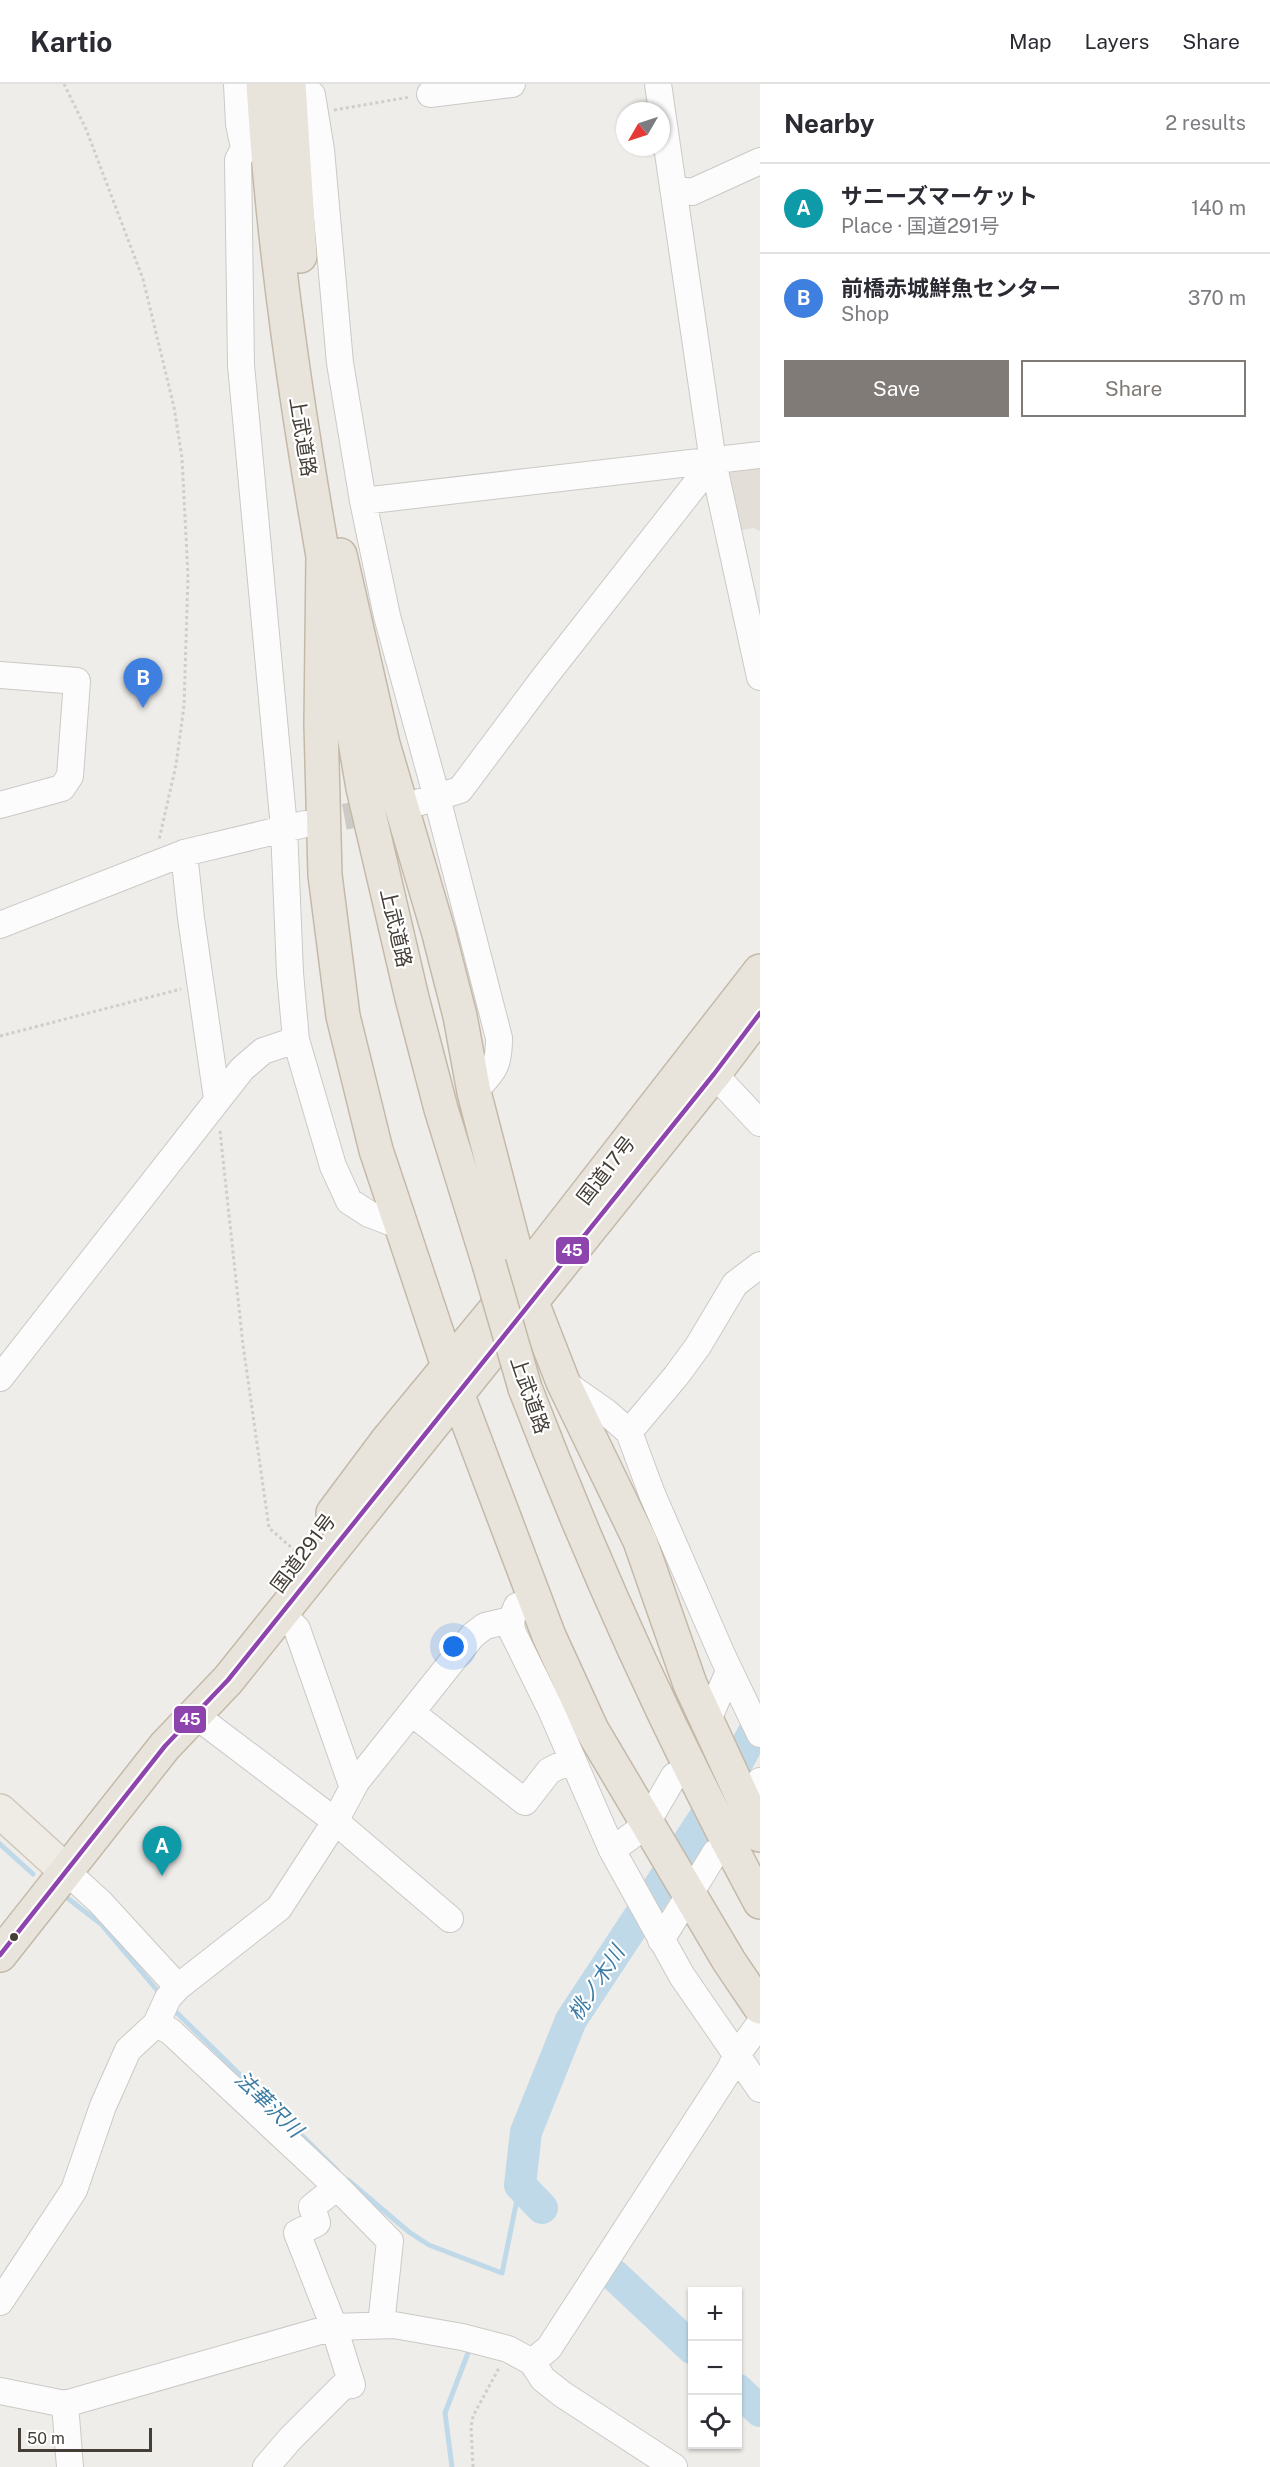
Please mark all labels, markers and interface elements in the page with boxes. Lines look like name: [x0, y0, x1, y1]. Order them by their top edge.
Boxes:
text: Kartio: [30, 25, 112, 58]
text: Map: [1009, 29, 1052, 54]
text: Layers: [1085, 29, 1149, 54]
text: Share: [1182, 29, 1240, 54]
north arrow: [616, 102, 670, 156]
text: Nearby: [784, 108, 874, 139]
text: 2 results: [1165, 111, 1246, 135]
text: サニーズマーケット: [841, 183, 1038, 209]
text: A: [796, 196, 811, 220]
text: 140 m: [1191, 196, 1246, 220]
text: Place · 国道291号: [841, 214, 999, 238]
text: 前橋赤城鮮魚センター: [841, 275, 1061, 301]
text: B: [797, 286, 810, 310]
text: 370 m: [1188, 286, 1246, 310]
text: Shop: [841, 302, 889, 326]
button: Save: [784, 360, 1009, 417]
button: Share: [1021, 360, 1246, 417]
street label: 上武道路: [285, 396, 321, 478]
pin: B: [124, 658, 162, 708]
street label: 上武道路: [375, 886, 417, 970]
street label: 国道17号: [572, 1131, 640, 1209]
line badge: 45: [555, 1236, 590, 1265]
text: 45: [561, 1241, 583, 1260]
street label: 上武道路: [506, 1353, 554, 1437]
street label: 国道291号: [266, 1509, 340, 1597]
your location: [439, 1632, 468, 1661]
line badge: 45: [173, 1705, 207, 1734]
text: 45: [179, 1710, 201, 1729]
pin: A: [142, 1826, 182, 1876]
unlabelled marker: [8, 1931, 20, 1943]
water label: 桃ノ木川: [563, 1939, 630, 2025]
water label: 法華沢川: [230, 2066, 309, 2144]
map controls: [688, 2287, 742, 2449]
button: +: [688, 2287, 742, 2341]
button: −: [688, 2341, 742, 2395]
button: locate: [688, 2395, 742, 2449]
scale bar: [18, 2425, 152, 2452]
text: 50 m: [27, 2429, 65, 2448]

